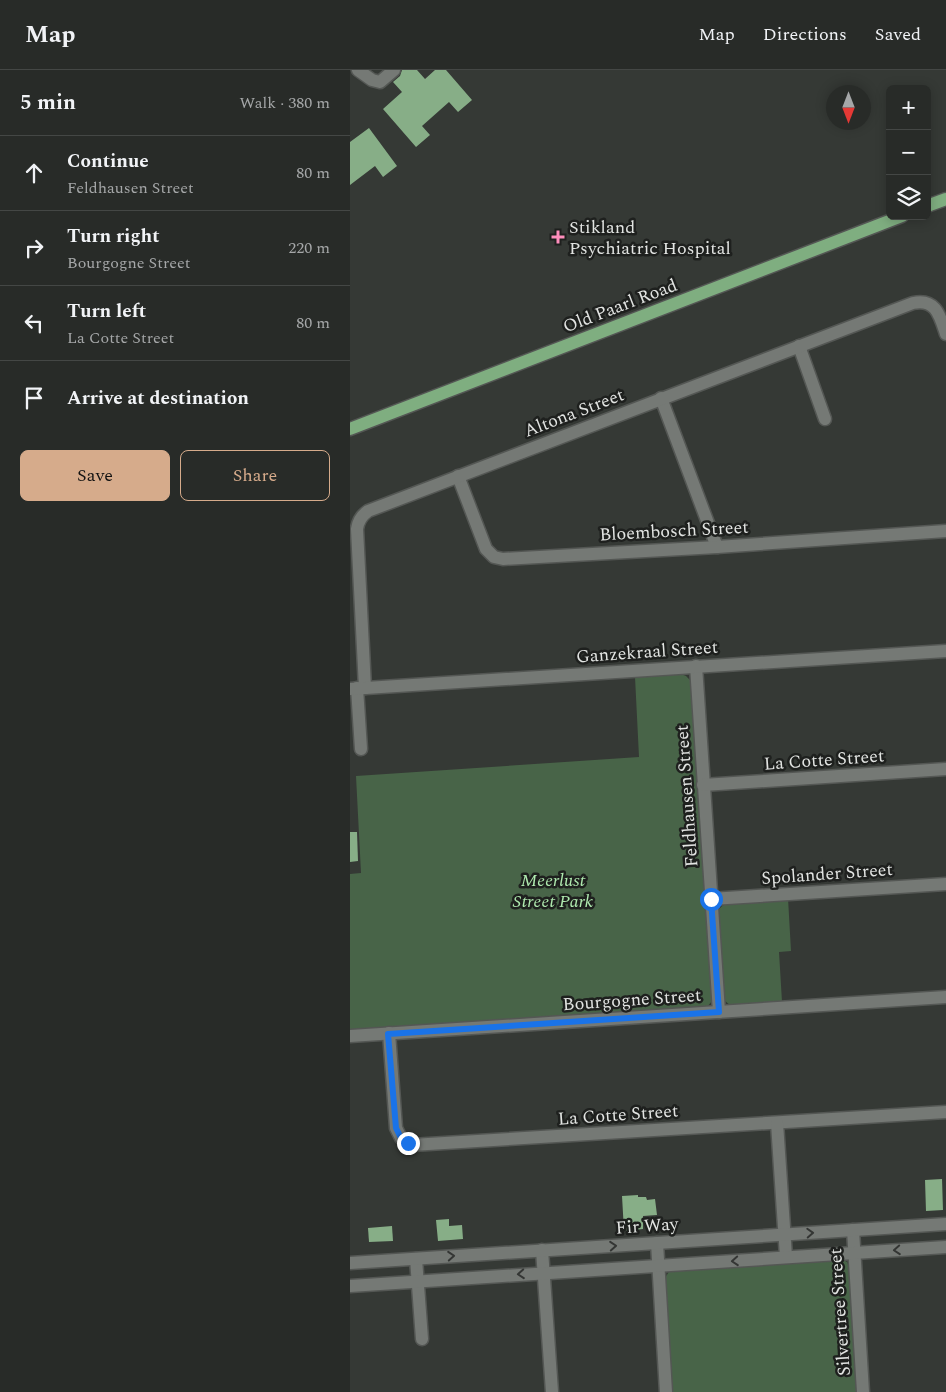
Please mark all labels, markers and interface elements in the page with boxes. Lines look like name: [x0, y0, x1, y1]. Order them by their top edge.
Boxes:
text: Map: [25, 17, 75, 53]
text: Map: [699, 21, 735, 48]
text: Directions: [763, 21, 847, 48]
text: Saved: [875, 21, 921, 48]
north arrow: [826, 85, 871, 130]
map controls: [886, 85, 931, 220]
button: +: [886, 85, 931, 130]
text: 5 min: [20, 87, 76, 119]
text: Walk · 380 m: [239, 91, 330, 115]
button: −: [886, 130, 931, 175]
text: Continue: [67, 147, 149, 176]
icon: ahead: [20, 159, 48, 187]
text: 80 m: [296, 161, 330, 185]
button: layers: [886, 175, 931, 220]
text: Feldhausen Street: [67, 176, 194, 200]
place label: Stikland Psychiatric Hospital: [569, 214, 731, 262]
text: Turn right: [67, 222, 160, 251]
marker: Stikland Psychiatric Hospital: [551, 230, 565, 244]
icon: right: [20, 234, 48, 262]
text: 220 m: [288, 236, 330, 260]
text: Bourgogne Street: [67, 251, 191, 275]
street label: Old Paarl Road: [559, 272, 681, 340]
text: Turn left: [67, 297, 146, 326]
icon: left: [20, 309, 48, 337]
text: 80 m: [296, 311, 330, 335]
text: La Cotte Street: [67, 326, 174, 350]
street label: Altona Street: [520, 381, 628, 445]
icon: arrive: [20, 384, 48, 412]
text: Arrive at destination: [67, 384, 249, 413]
button: Save: [20, 450, 170, 501]
button: Share: [180, 450, 330, 501]
street label: Bloembosch Street: [599, 514, 749, 548]
street label: Ganzekraal Street: [575, 634, 719, 670]
street label: Feldhausen Street: [669, 724, 705, 868]
street label: La Cotte Street: [763, 742, 885, 778]
street label: Spolander Street: [760, 856, 894, 892]
park label: Meerlust Street Park: [513, 867, 594, 915]
route start: [700, 888, 723, 911]
street label: Bourgogne Street: [562, 982, 702, 1018]
street label: La Cotte Street: [557, 1097, 679, 1133]
route end: [397, 1132, 420, 1155]
street label: Fir Way: [615, 1210, 681, 1242]
one-way arrow: [807, 1227, 815, 1238]
one-way arrow: [609, 1240, 617, 1251]
one-way arrow: [893, 1245, 901, 1256]
street label: Silvertree Street: [822, 1247, 858, 1377]
one-way arrow: [447, 1251, 455, 1262]
one-way arrow: [731, 1255, 739, 1266]
one-way arrow: [516, 1269, 524, 1280]

